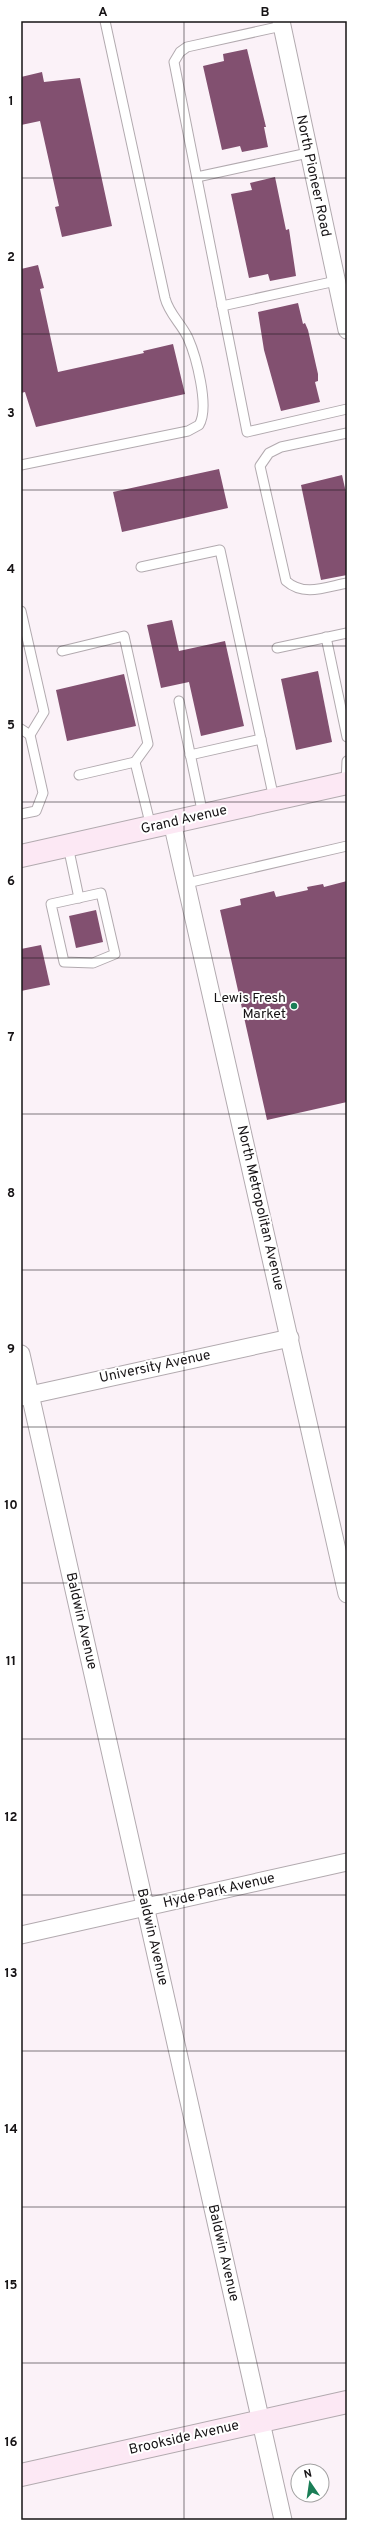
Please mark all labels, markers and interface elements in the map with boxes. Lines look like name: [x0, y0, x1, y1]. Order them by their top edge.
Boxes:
text: A: [98, 5, 108, 21]
text: B: [261, 5, 270, 21]
text: 1: [8, 94, 14, 110]
street label: North Pioneer Road: [292, 113, 334, 239]
text: 2: [7, 250, 15, 266]
text: 3: [7, 406, 15, 422]
text: 4: [7, 562, 15, 578]
text: 5: [7, 718, 15, 734]
street label: Grand Avenue: [139, 802, 229, 838]
text: 6: [7, 874, 15, 890]
place label: Lewis Fresh Market: [214, 990, 286, 1023]
marker: Lewis Fresh Market: [289, 1001, 299, 1011]
text: 7: [8, 1030, 15, 1046]
street label: North Metropolitan Avenue: [233, 1124, 287, 1292]
text: 8: [7, 1186, 15, 1202]
text: 9: [7, 1342, 15, 1358]
street label: University Avenue: [98, 1347, 212, 1387]
text: 10: [4, 1498, 18, 1514]
street label: Baldwin Avenue: [62, 1571, 100, 1671]
text: 11: [6, 1654, 16, 1670]
text: 12: [4, 1810, 18, 1826]
street label: Hyde Park Avenue: [161, 1870, 277, 1912]
street label: Baldwin Avenue: [133, 1887, 171, 1987]
text: 13: [5, 1966, 18, 1982]
text: 14: [4, 2122, 18, 2138]
street label: Baldwin Avenue: [204, 2203, 242, 2303]
text: 15: [4, 2278, 18, 2294]
street label: Brookside Avenue: [127, 2417, 241, 2459]
text: 16: [4, 2435, 18, 2451]
north arrow: [290, 2463, 330, 2503]
text: N: [303, 2467, 313, 2482]

